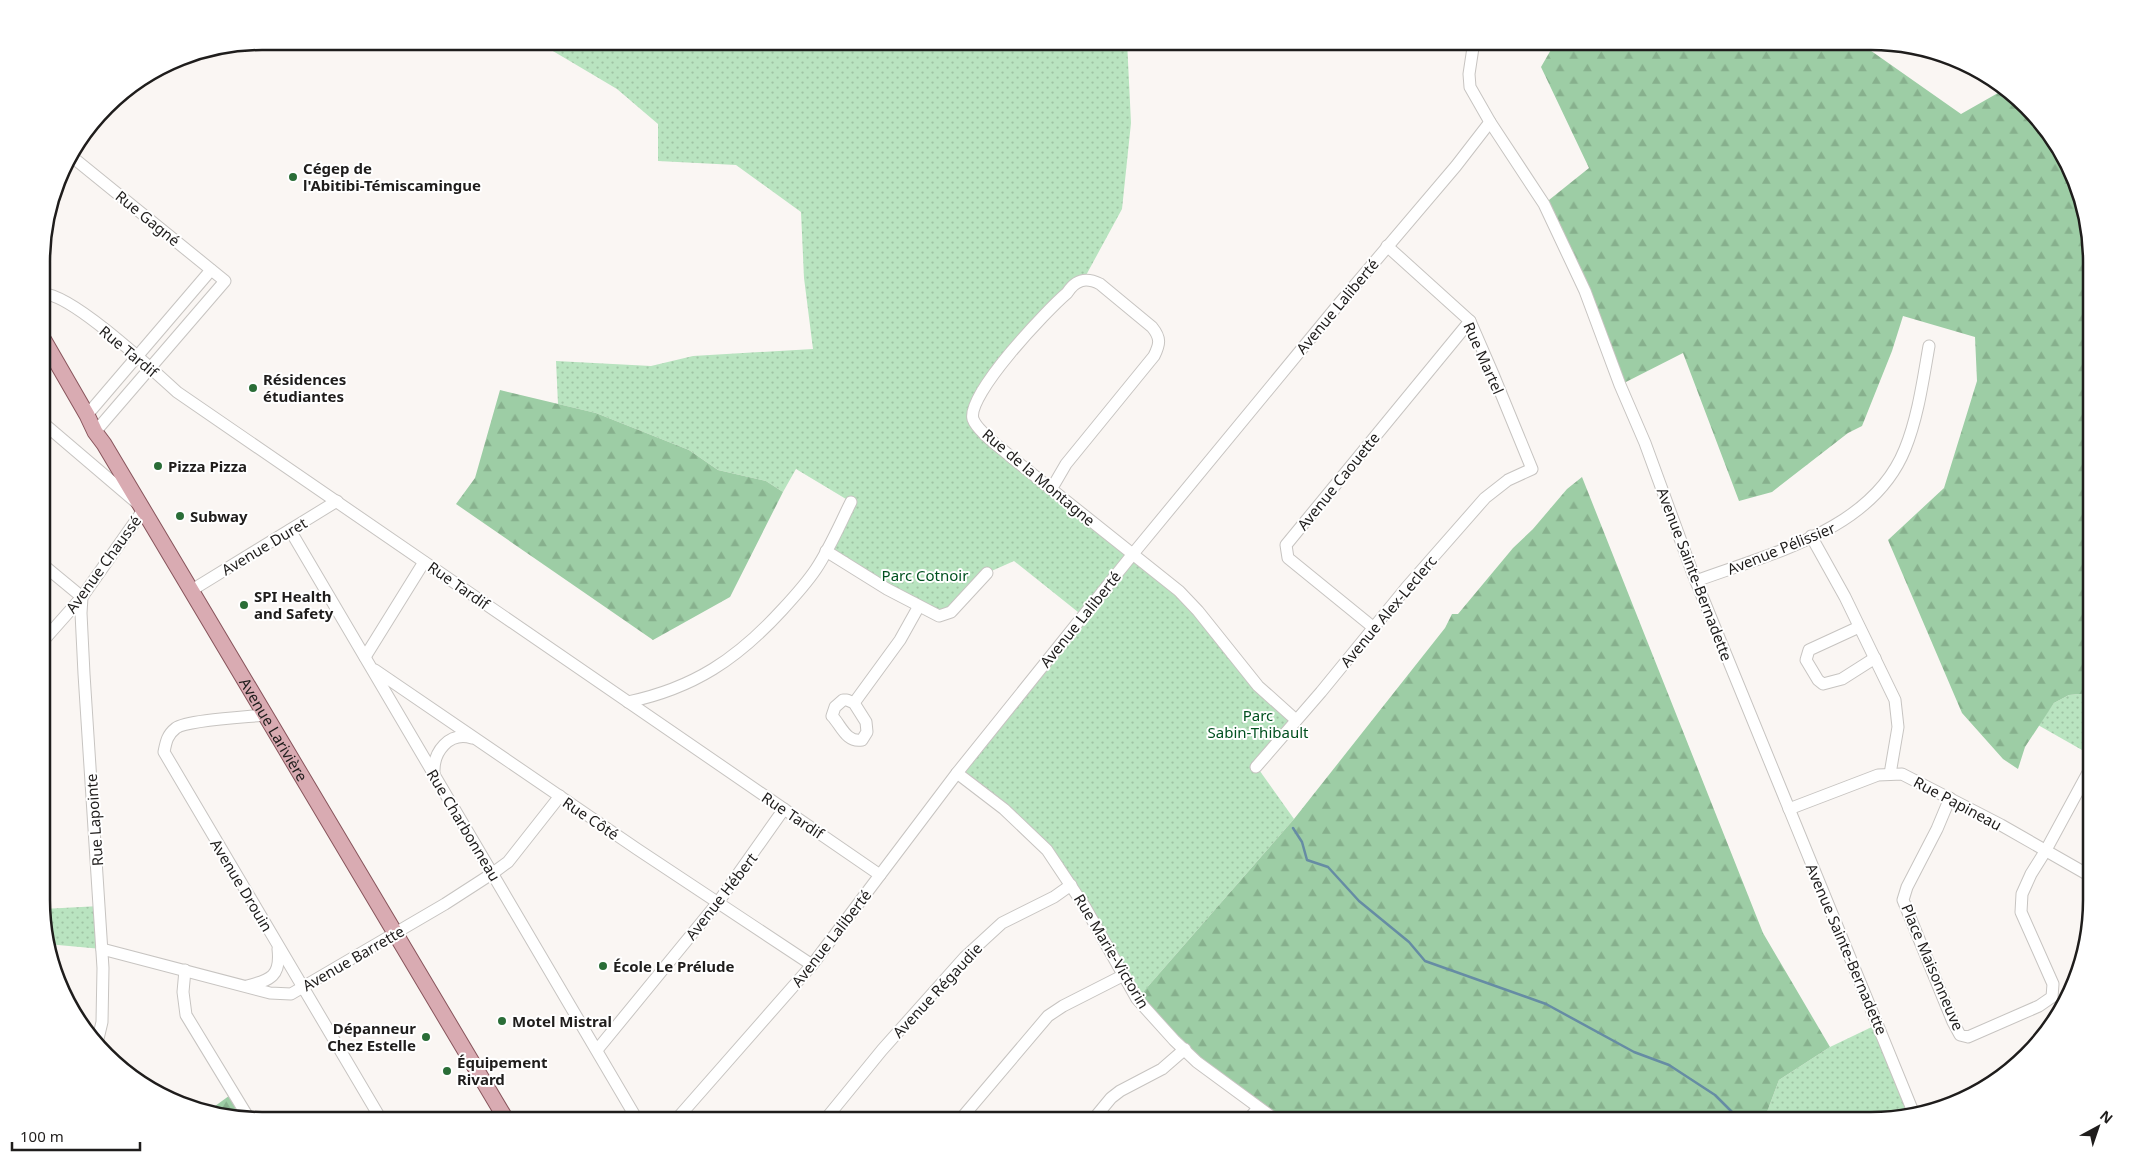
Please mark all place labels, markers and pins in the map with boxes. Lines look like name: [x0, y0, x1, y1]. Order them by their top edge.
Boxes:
place label: Cégep de l'Abitibi-Témiscamingue: [303, 158, 481, 195]
marker: Cégep de l'Abitibi-Témiscamingue: [287, 171, 299, 183]
place label: Résidences étudiantes: [263, 369, 346, 406]
marker: Résidences étudiantes: [247, 382, 259, 394]
place label: Pizza Pizza: [168, 456, 247, 476]
marker: Pizza Pizza: [152, 460, 164, 472]
place label: Subway: [190, 506, 248, 526]
marker: Subway: [174, 510, 186, 522]
place label: SPI Health and Safety: [254, 586, 334, 623]
marker: SPI Health and Safety: [238, 599, 250, 611]
place label: École Le Prélude: [613, 956, 734, 976]
marker: École Le Prélude: [597, 960, 609, 972]
place label: Motel Mistral: [512, 1011, 612, 1031]
marker: Motel Mistral: [496, 1015, 508, 1027]
place label: Dépanneur Chez Estelle: [327, 1018, 416, 1055]
marker: Dépanneur Chez Estelle: [420, 1031, 432, 1043]
place label: Équipement Rivard: [457, 1052, 548, 1089]
marker: Équipement Rivard: [441, 1065, 453, 1077]

